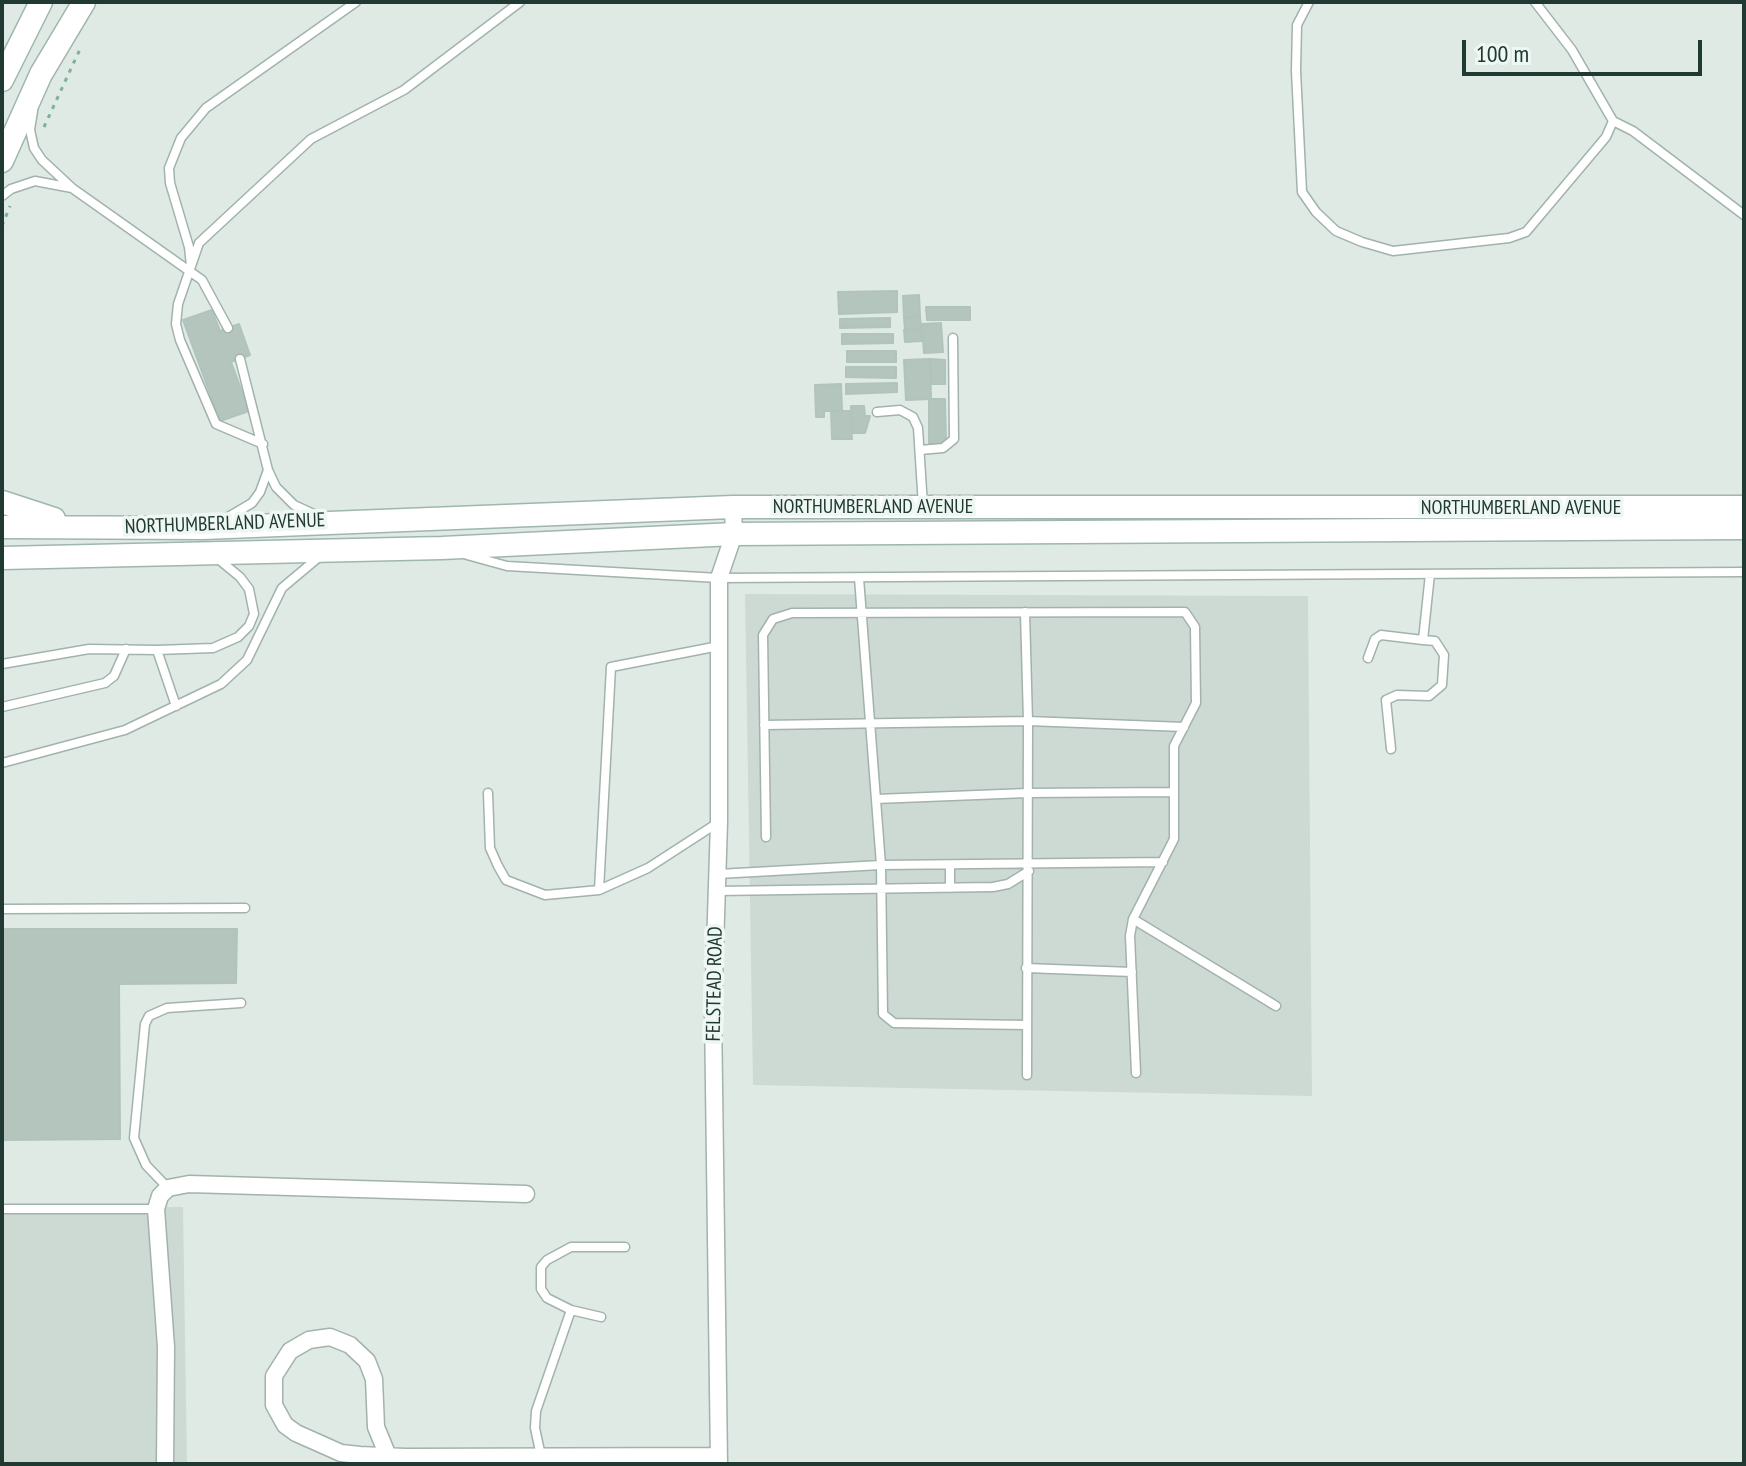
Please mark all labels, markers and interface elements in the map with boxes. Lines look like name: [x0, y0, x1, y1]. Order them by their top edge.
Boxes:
scale bar: [1466, 24, 1706, 74]
text: 100 m: [1476, 38, 1529, 69]
street label: NORTHUMBERLAND AVENUE: [773, 495, 973, 519]
street label: NORTHUMBERLAND AVENUE: [1421, 496, 1621, 520]
street label: NORTHUMBERLAND AVENUE: [124, 509, 326, 539]
street label: FELSTEAD ROAD: [702, 926, 728, 1042]

